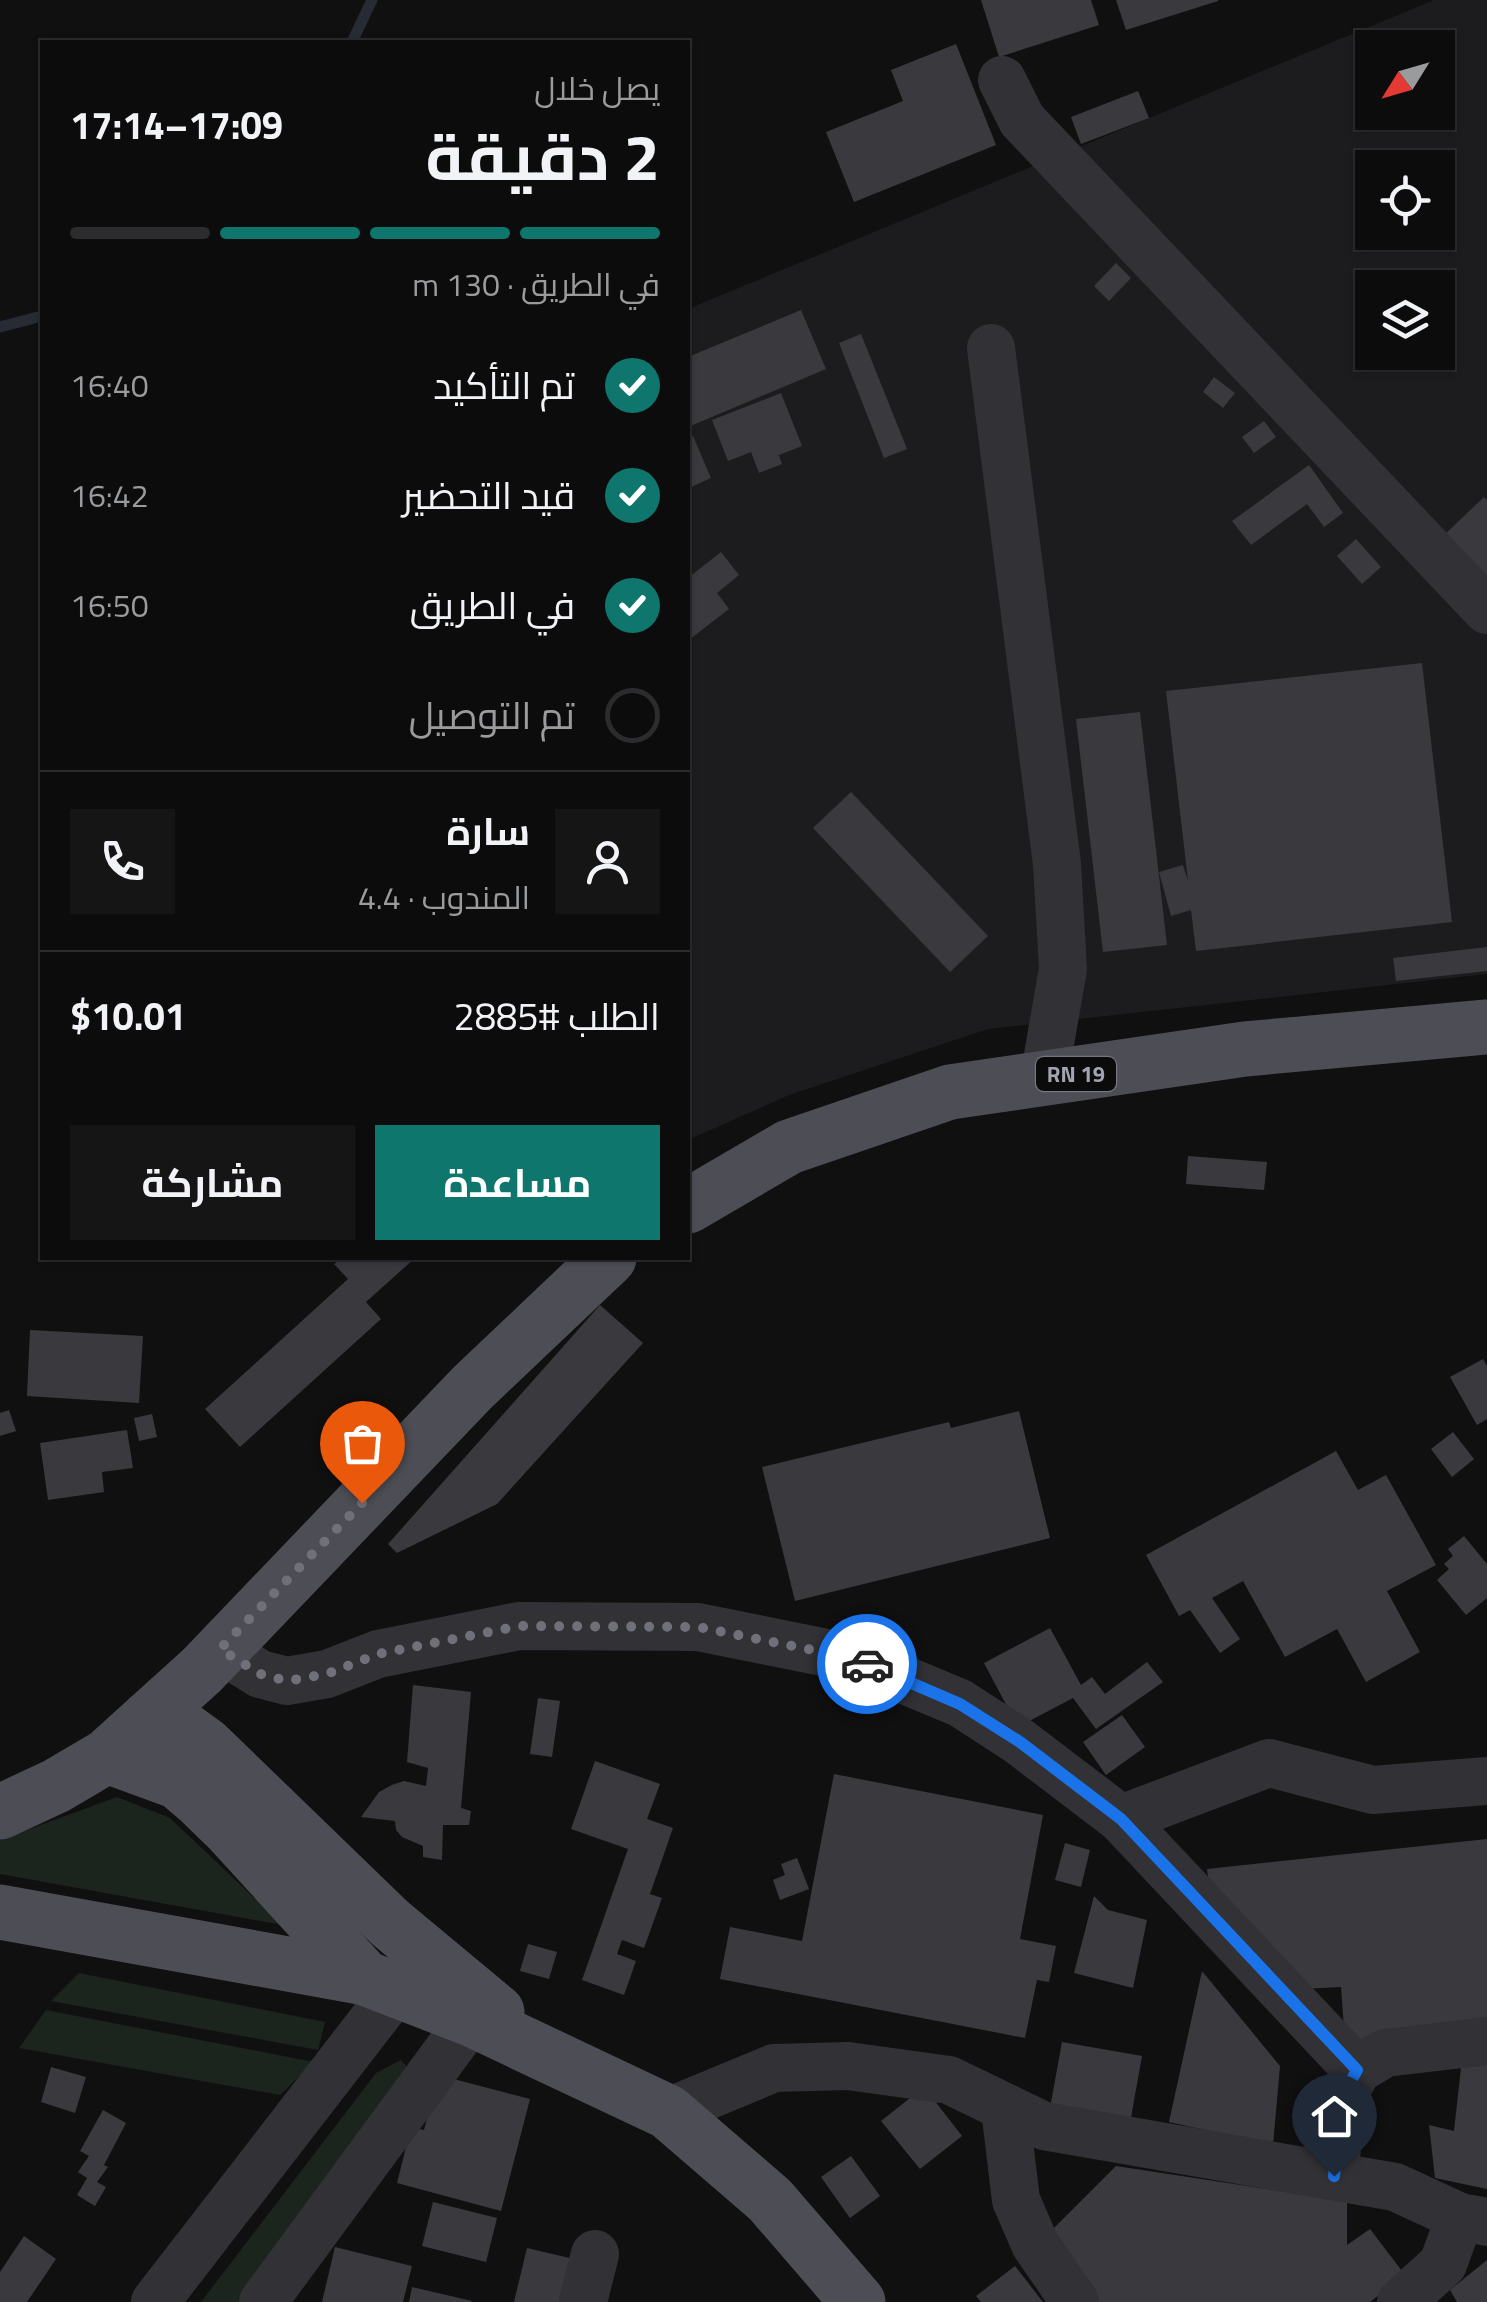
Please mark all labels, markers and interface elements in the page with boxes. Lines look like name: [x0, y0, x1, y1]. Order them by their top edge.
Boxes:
north arrow: [1355, 30, 1455, 130]
map controls: [1355, 30, 1455, 370]
text: يصل خلال: [534, 64, 660, 112]
text: 17:09–17:14: [70, 96, 283, 154]
text: 2 دقيقة: [426, 106, 660, 205]
button: locate: [1355, 150, 1455, 250]
text: في الطريق · 130 m: [412, 260, 660, 308]
button: layers: [1355, 270, 1455, 370]
text: تم التأكيد: [433, 356, 575, 414]
icon: check: [605, 358, 660, 413]
text: 16:40: [70, 361, 149, 409]
text: قيد التحضير: [402, 466, 575, 524]
icon: check: [605, 468, 660, 523]
text: 16:42: [70, 471, 149, 519]
text: في الطريق: [410, 576, 575, 634]
icon: check: [605, 578, 660, 633]
text: 16:50: [70, 581, 149, 629]
text: تم التوصيل: [409, 686, 575, 744]
text: سارة: [447, 802, 530, 860]
button: phone: [70, 809, 175, 914]
button: person: [555, 809, 660, 914]
text: المندوب · 4.4: [358, 873, 530, 921]
text: $10.01: [70, 987, 186, 1045]
text: الطلب #2885: [453, 987, 660, 1045]
road number: RN 19: [1036, 1057, 1116, 1091]
button: مشاركة: [70, 1125, 355, 1240]
button: مساعدة: [375, 1125, 660, 1240]
pin: [320, 1401, 405, 1504]
icon: bag: [335, 1416, 390, 1471]
courier: [817, 1614, 917, 1714]
icon: car: [840, 1637, 895, 1692]
pin: [1292, 2074, 1377, 2177]
icon: home: [1307, 2089, 1362, 2144]

